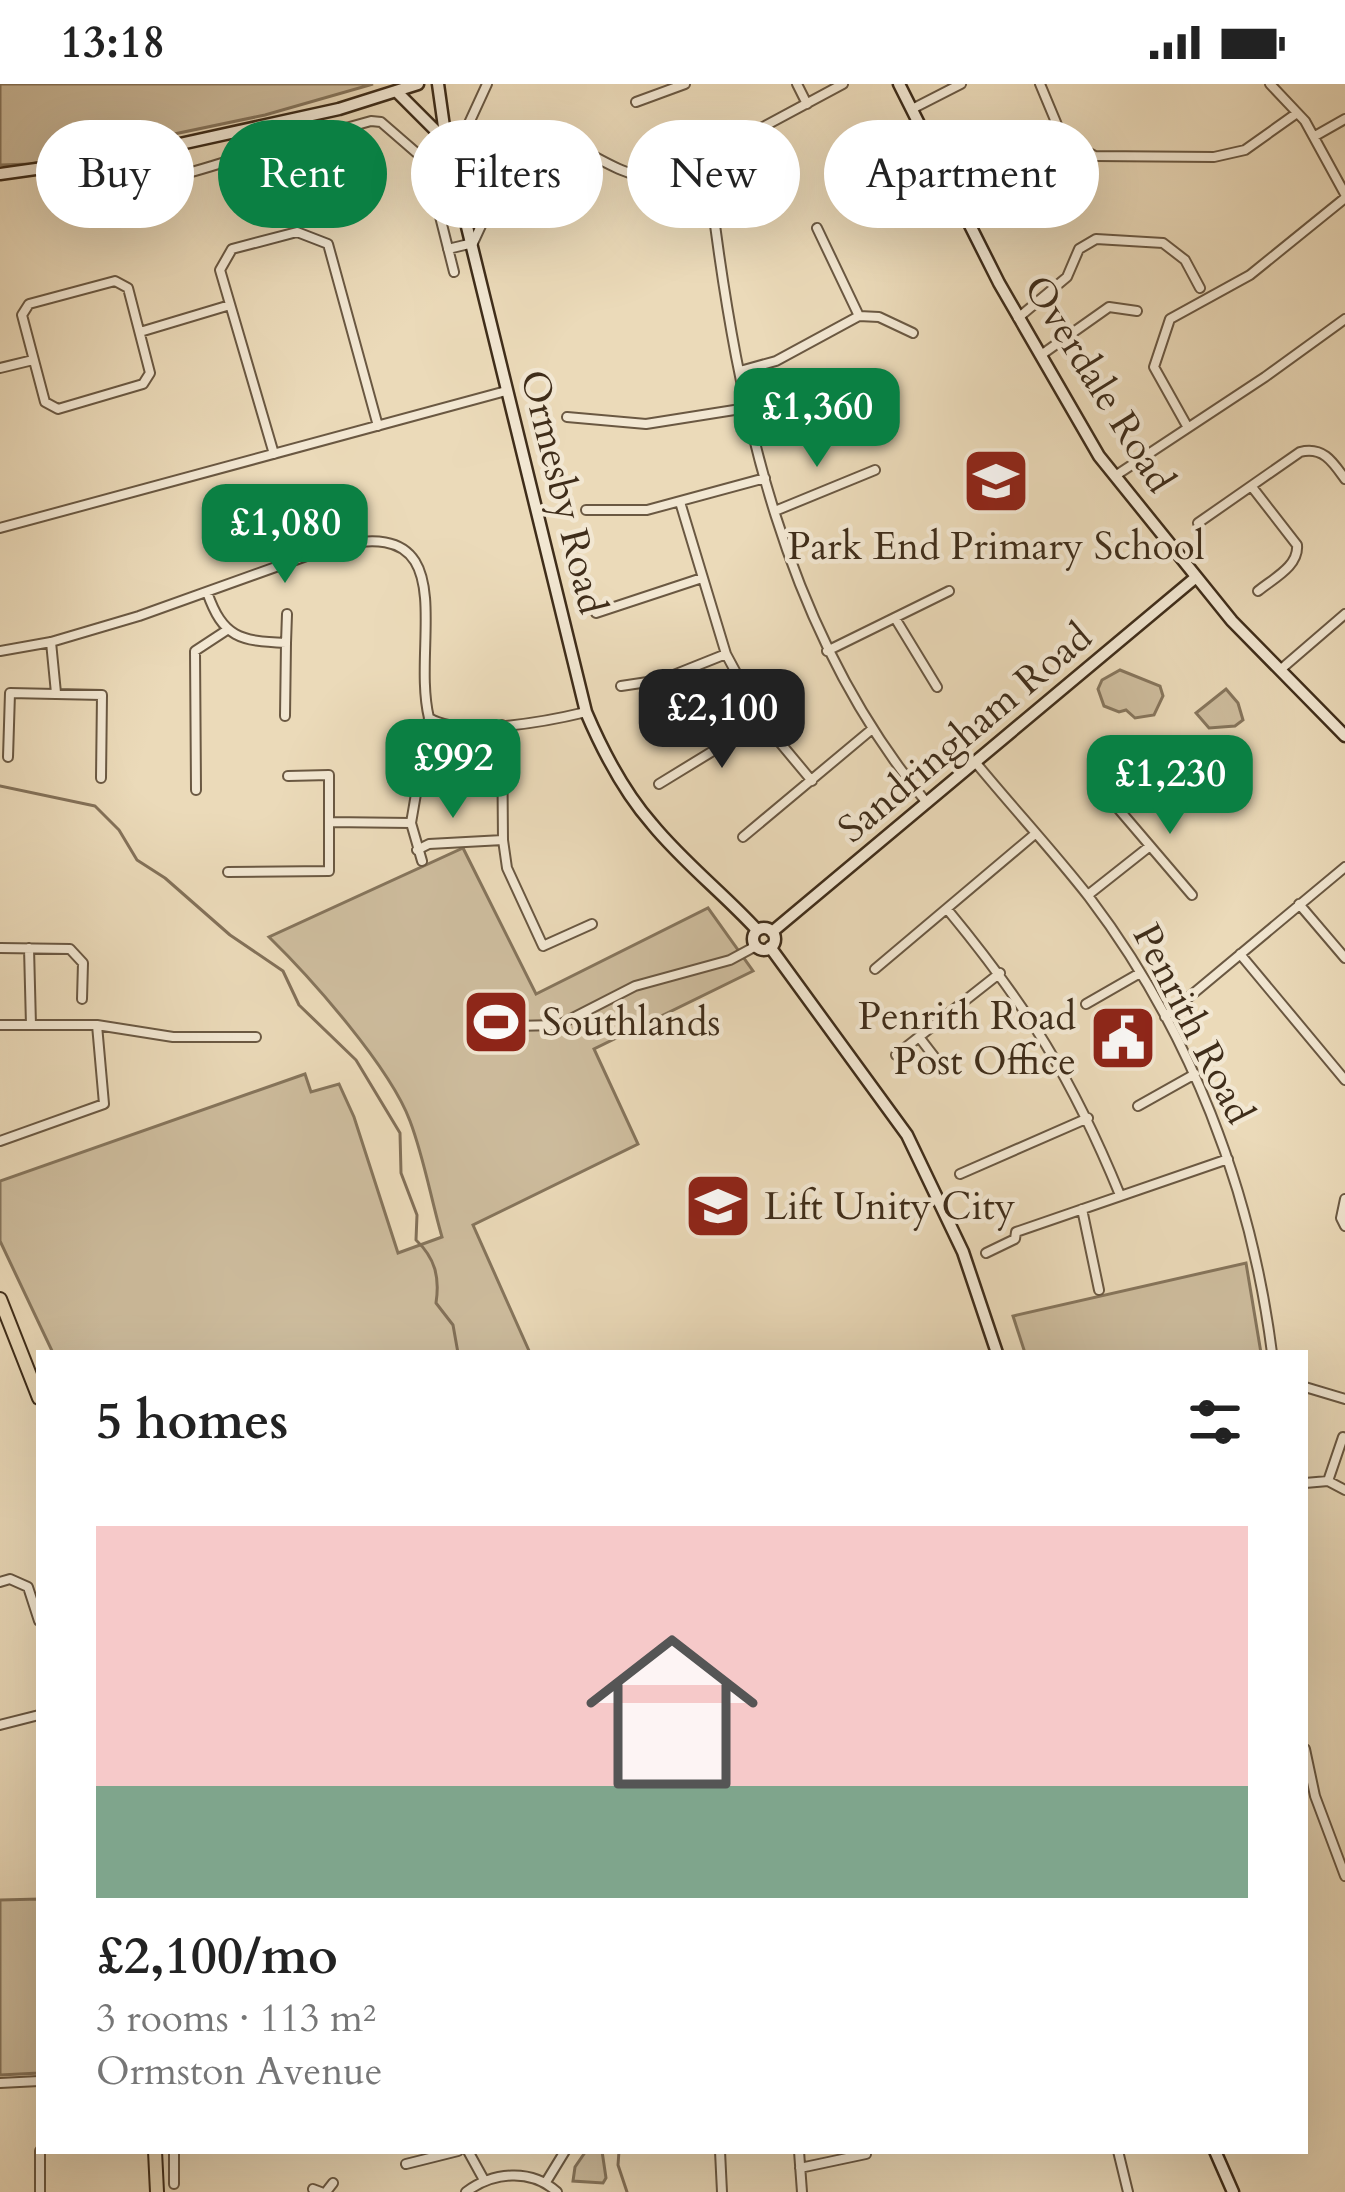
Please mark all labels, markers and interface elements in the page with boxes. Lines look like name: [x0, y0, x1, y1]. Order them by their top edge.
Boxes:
text: 13:18: [60, 12, 165, 73]
chip: Buy: [36, 120, 194, 228]
chip: Rent: [218, 120, 387, 228]
chip: Filters: [411, 120, 603, 228]
chip: New: [627, 120, 800, 228]
chip: Apartment: [824, 120, 1099, 228]
street label: Overdale Road: [1011, 265, 1187, 503]
street label: Ormesby Road: [507, 365, 619, 620]
pin: £1,360: [719, 368, 915, 470]
text: £1,360: [761, 380, 873, 433]
school or university icon: Park End Primary School: [961, 446, 1031, 516]
pin: £1,080: [187, 484, 383, 586]
text: £1,080: [229, 496, 341, 549]
place label: Park End Primary School: [787, 520, 1205, 573]
street label: Sandringham Road: [827, 611, 1103, 855]
pin: £2,100: [624, 669, 820, 771]
text: £2,100: [666, 681, 778, 734]
pin: £992: [382, 719, 524, 821]
text: £992: [412, 731, 494, 784]
pin: £1,230: [1072, 735, 1268, 837]
text: £1,230: [1114, 747, 1226, 800]
street label: Penrith Road: [1120, 915, 1266, 1133]
sports icon: Southlands: [461, 987, 531, 1057]
place label: Penrith Road Post Office: [858, 990, 1076, 1088]
place label: Southlands: [542, 996, 721, 1049]
public building icon: Penrith Road Post Office: [1088, 1003, 1158, 1073]
school or university icon: Lift Unity City: [683, 1171, 753, 1241]
place label: Lift Unity City: [764, 1180, 1016, 1233]
text: 5 homes: [96, 1387, 288, 1457]
icon: filters: [1182, 1389, 1248, 1455]
icon: home: [564, 1604, 780, 1820]
text: £2,100/mo: [96, 1922, 338, 1992]
text: 3 rooms · 113 m²: [96, 1992, 376, 2045]
text: Ormston Avenue: [96, 2045, 382, 2098]

